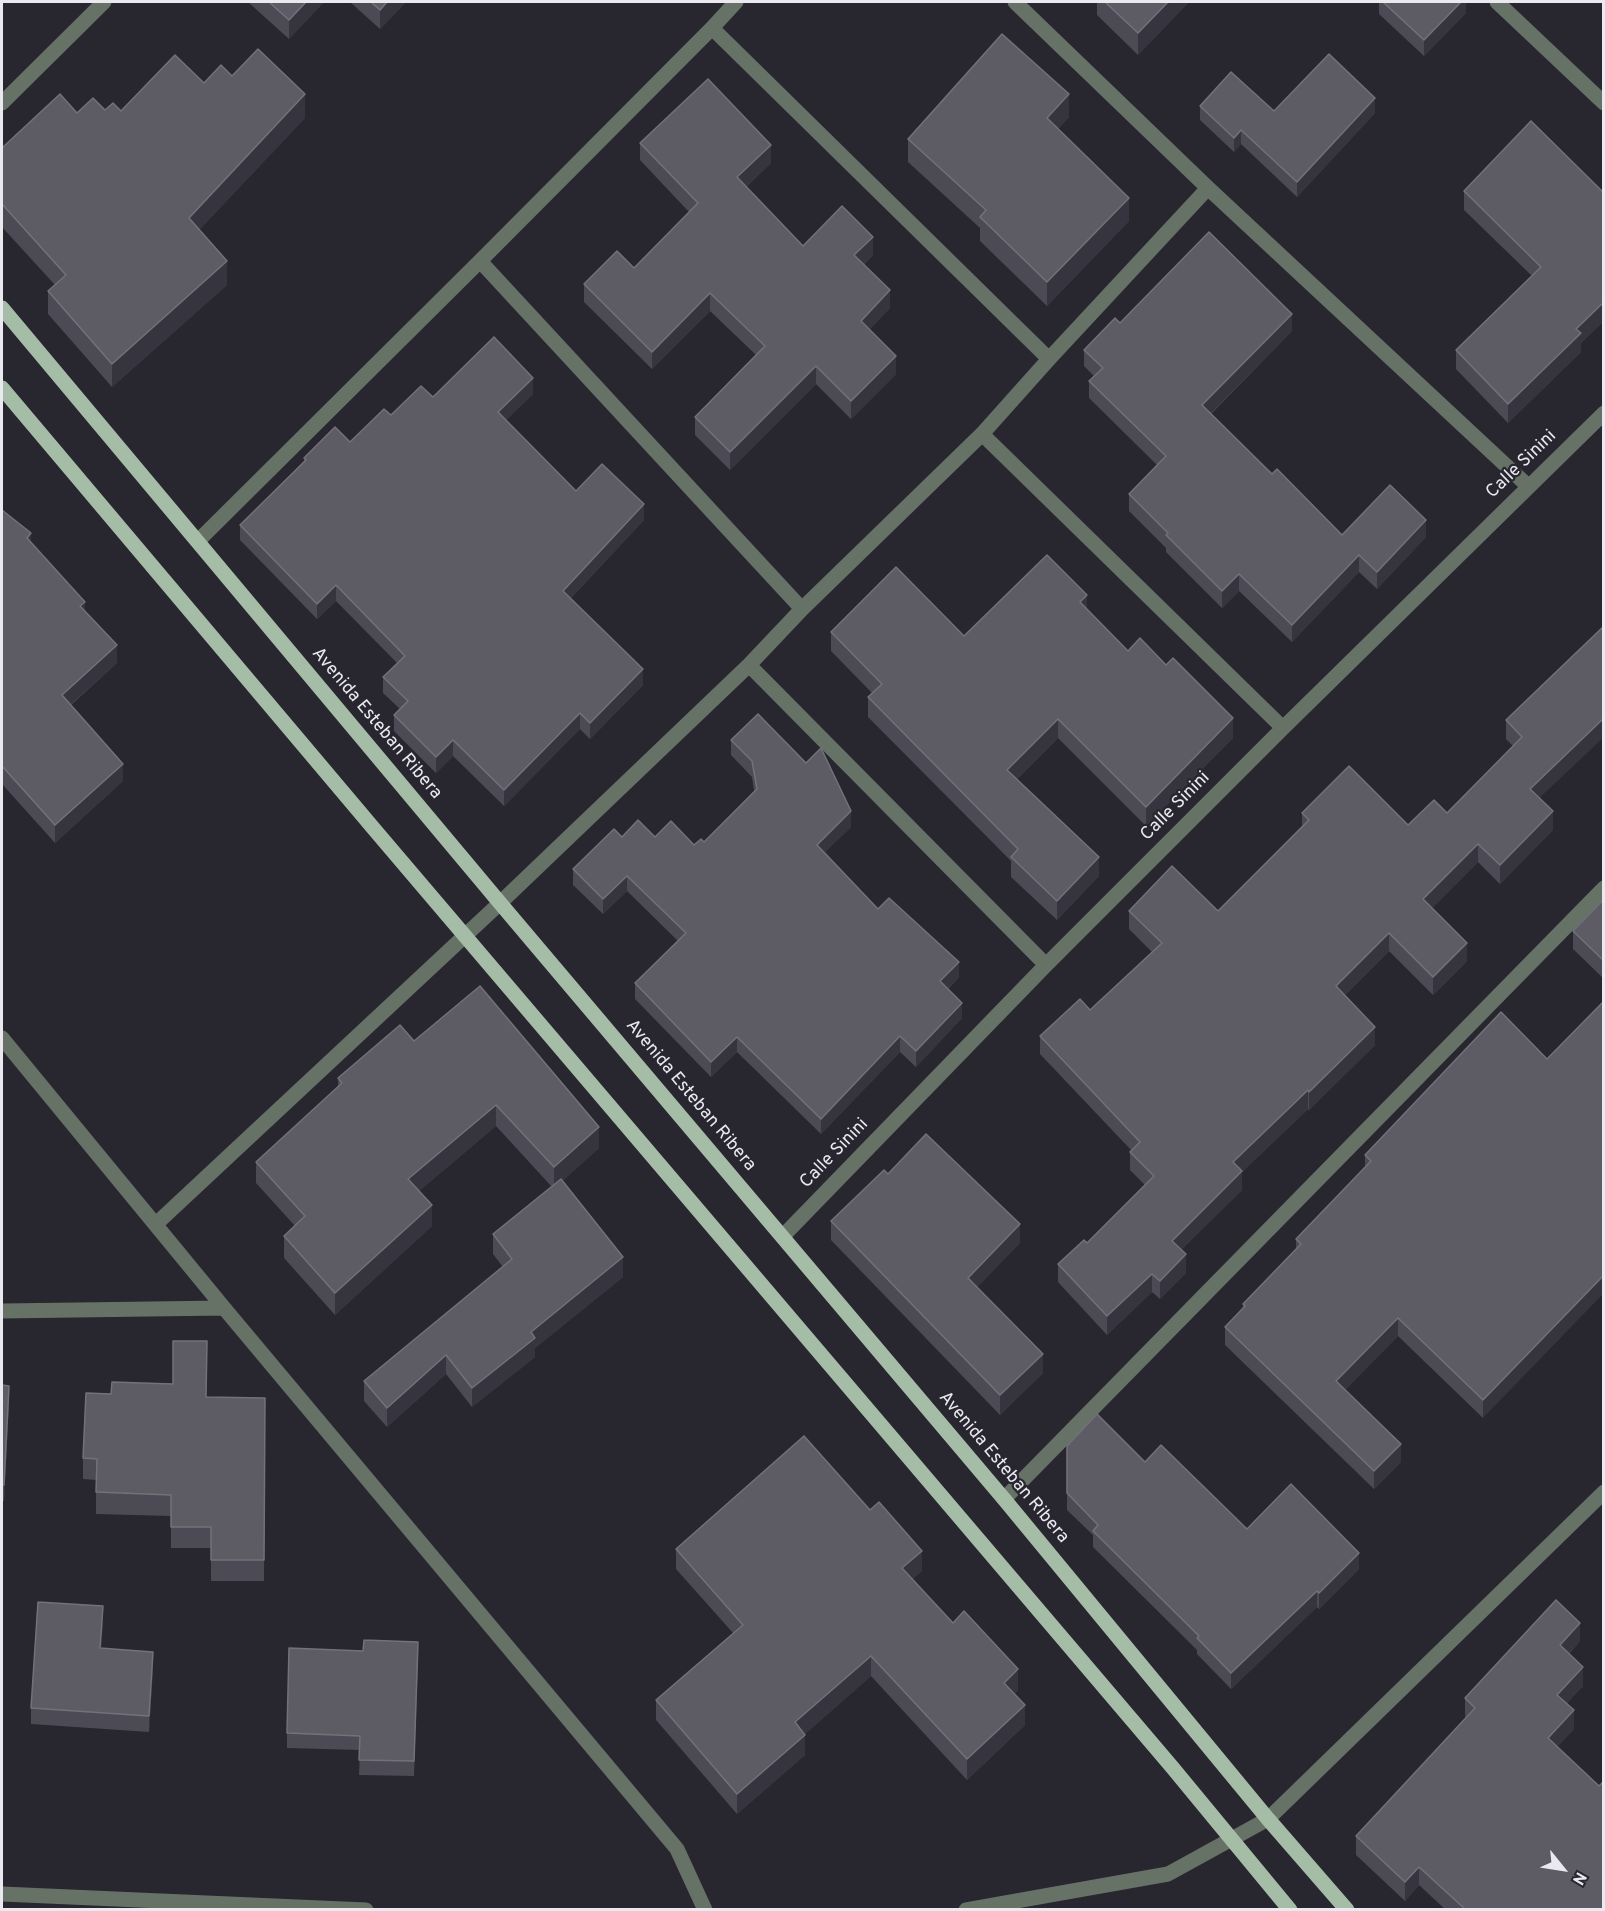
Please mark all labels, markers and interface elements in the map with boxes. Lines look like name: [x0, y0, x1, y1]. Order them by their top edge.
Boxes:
street label: Calle Sinini: [1482, 426, 1562, 504]
street label: Avenida Esteban Ribera: [306, 644, 446, 804]
street label: Calle Sinini: [1137, 768, 1215, 846]
street label: Avenida Esteban Ribera: [620, 1016, 760, 1176]
street label: Calle Sinini: [796, 1114, 874, 1194]
street label: Avenida Esteban Ribera: [933, 1388, 1073, 1548]
north arrow: [1533, 1839, 1593, 1899]
text: N: [1567, 1868, 1590, 1888]

